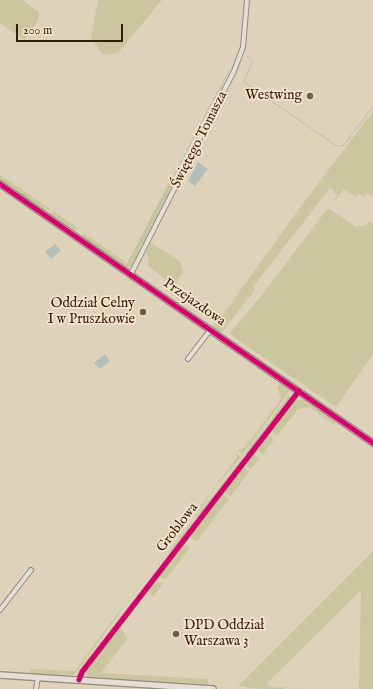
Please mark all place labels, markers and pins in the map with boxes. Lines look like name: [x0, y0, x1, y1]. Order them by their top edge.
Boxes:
place label: Westwing: [245, 88, 302, 104]
marker: Westwing: [305, 91, 315, 101]
place label: Oddział Celny I w Pruszkowie: [48, 296, 135, 328]
marker: Oddział Celny I w Pruszkowie: [138, 307, 148, 317]
place label: DPD Oddział Warszawa 3: [184, 618, 264, 650]
marker: DPD Oddział Warszawa 3: [171, 629, 181, 639]

